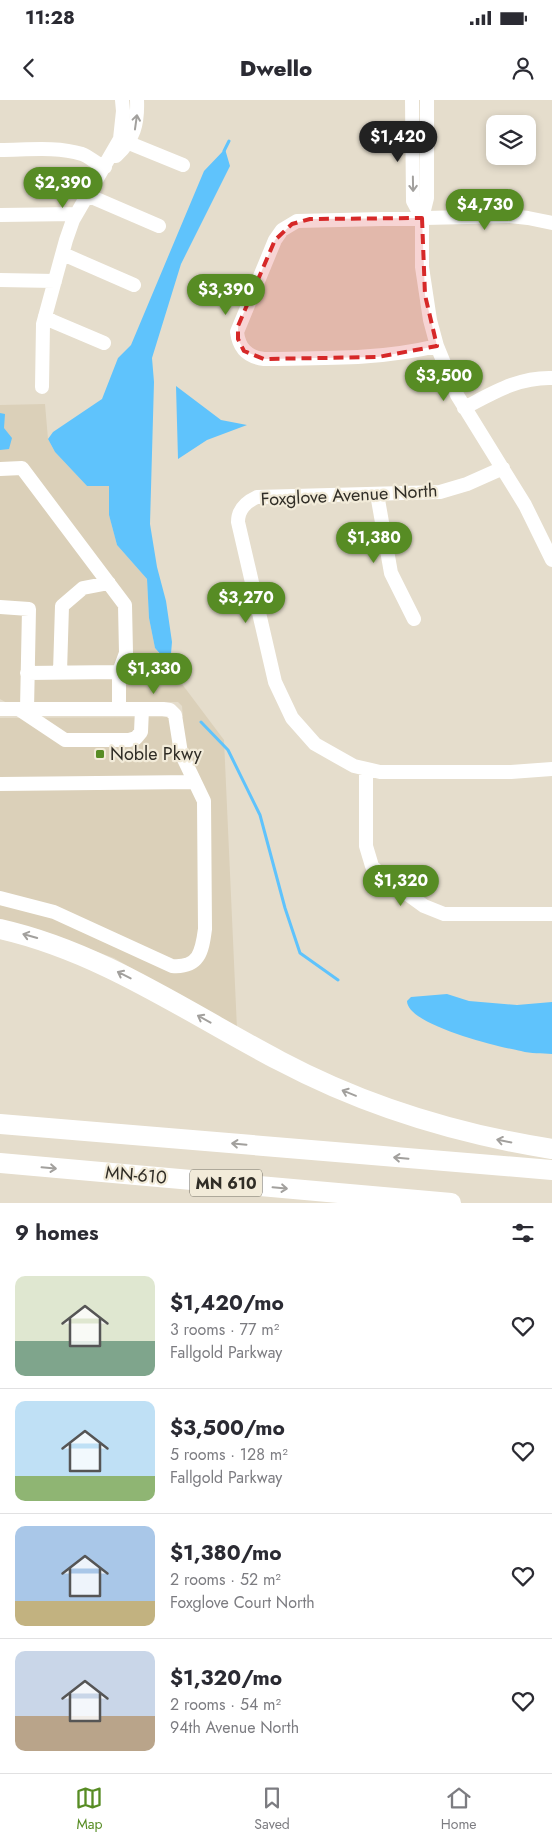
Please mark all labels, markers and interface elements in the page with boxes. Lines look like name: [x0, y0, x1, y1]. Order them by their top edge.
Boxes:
text: 11:28: [25, 4, 75, 31]
text: Dwello: [240, 52, 312, 84]
icon: back: [15, 54, 43, 82]
icon: person: [509, 54, 537, 82]
one-way arrow: [131, 114, 141, 130]
map controls: [486, 115, 536, 165]
button: layers: [486, 115, 536, 165]
pin: $1,420: [357, 120, 439, 163]
text: $1,420: [370, 125, 426, 148]
pin: $2,390: [22, 166, 104, 209]
text: $2,390: [35, 171, 91, 194]
one-way arrow: [408, 175, 418, 191]
pin: $4,730: [444, 188, 526, 231]
text: $4,730: [457, 193, 513, 216]
pin: $3,390: [185, 274, 267, 316]
text: $3,390: [198, 278, 254, 301]
pin: $3,500: [403, 360, 485, 402]
text: $3,500: [416, 364, 472, 387]
street label: Foxglove Avenue North: [260, 477, 438, 513]
pin: $1,380: [333, 522, 415, 564]
text: $1,380: [347, 526, 401, 549]
pin: $3,270: [205, 582, 287, 624]
text: $3,270: [218, 586, 274, 609]
pin: $1,330: [113, 652, 195, 695]
text: $1,330: [127, 657, 181, 680]
place label: Noble Pkwy: [110, 741, 202, 767]
marker: Noble Pkwy: [94, 748, 106, 760]
pin: $1,320: [360, 864, 442, 907]
text: $1,320: [374, 869, 428, 892]
one-way arrow: [22, 931, 38, 941]
one-way arrow: [117, 970, 132, 979]
one-way arrow: [198, 1014, 212, 1024]
one-way arrow: [342, 1088, 357, 1097]
one-way arrow: [496, 1135, 512, 1145]
one-way arrow: [231, 1140, 247, 1149]
one-way arrow: [393, 1154, 409, 1163]
street label: MN-610: [104, 1159, 168, 1191]
one-way arrow: [40, 1163, 56, 1172]
road number: MN 610: [190, 1170, 262, 1196]
one-way arrow: [272, 1183, 288, 1192]
text: 9 homes: [15, 1218, 99, 1248]
icon: filters: [509, 1219, 537, 1247]
text: $1,420/mo: [170, 1288, 284, 1318]
icon: home: [55, 1296, 115, 1356]
icon: heart: [509, 1312, 537, 1340]
text: 3 rooms · 77 m²: [170, 1318, 279, 1341]
text: Fallgold Parkway: [170, 1341, 282, 1364]
text: $3,500/mo: [170, 1413, 285, 1443]
icon: home: [55, 1421, 115, 1481]
icon: heart: [509, 1437, 537, 1465]
text: 5 rooms · 128 m²: [170, 1443, 288, 1466]
text: Fallgold Parkway: [170, 1466, 282, 1489]
text: $1,380/mo: [170, 1538, 282, 1568]
icon: home: [55, 1546, 115, 1606]
icon: heart: [509, 1562, 537, 1590]
text: 2 rooms · 52 m²: [170, 1568, 281, 1591]
text: Foxglove Court North: [170, 1591, 315, 1614]
text: $1,320/mo: [170, 1663, 282, 1693]
icon: home: [55, 1671, 115, 1731]
icon: heart: [509, 1687, 537, 1715]
text: 2 rooms · 54 m²: [170, 1693, 281, 1716]
text: 94th Avenue North: [170, 1716, 299, 1739]
tab: Map: [75, 1784, 103, 1834]
tab: Saved: [254, 1784, 290, 1834]
tab: Home: [441, 1784, 477, 1834]

